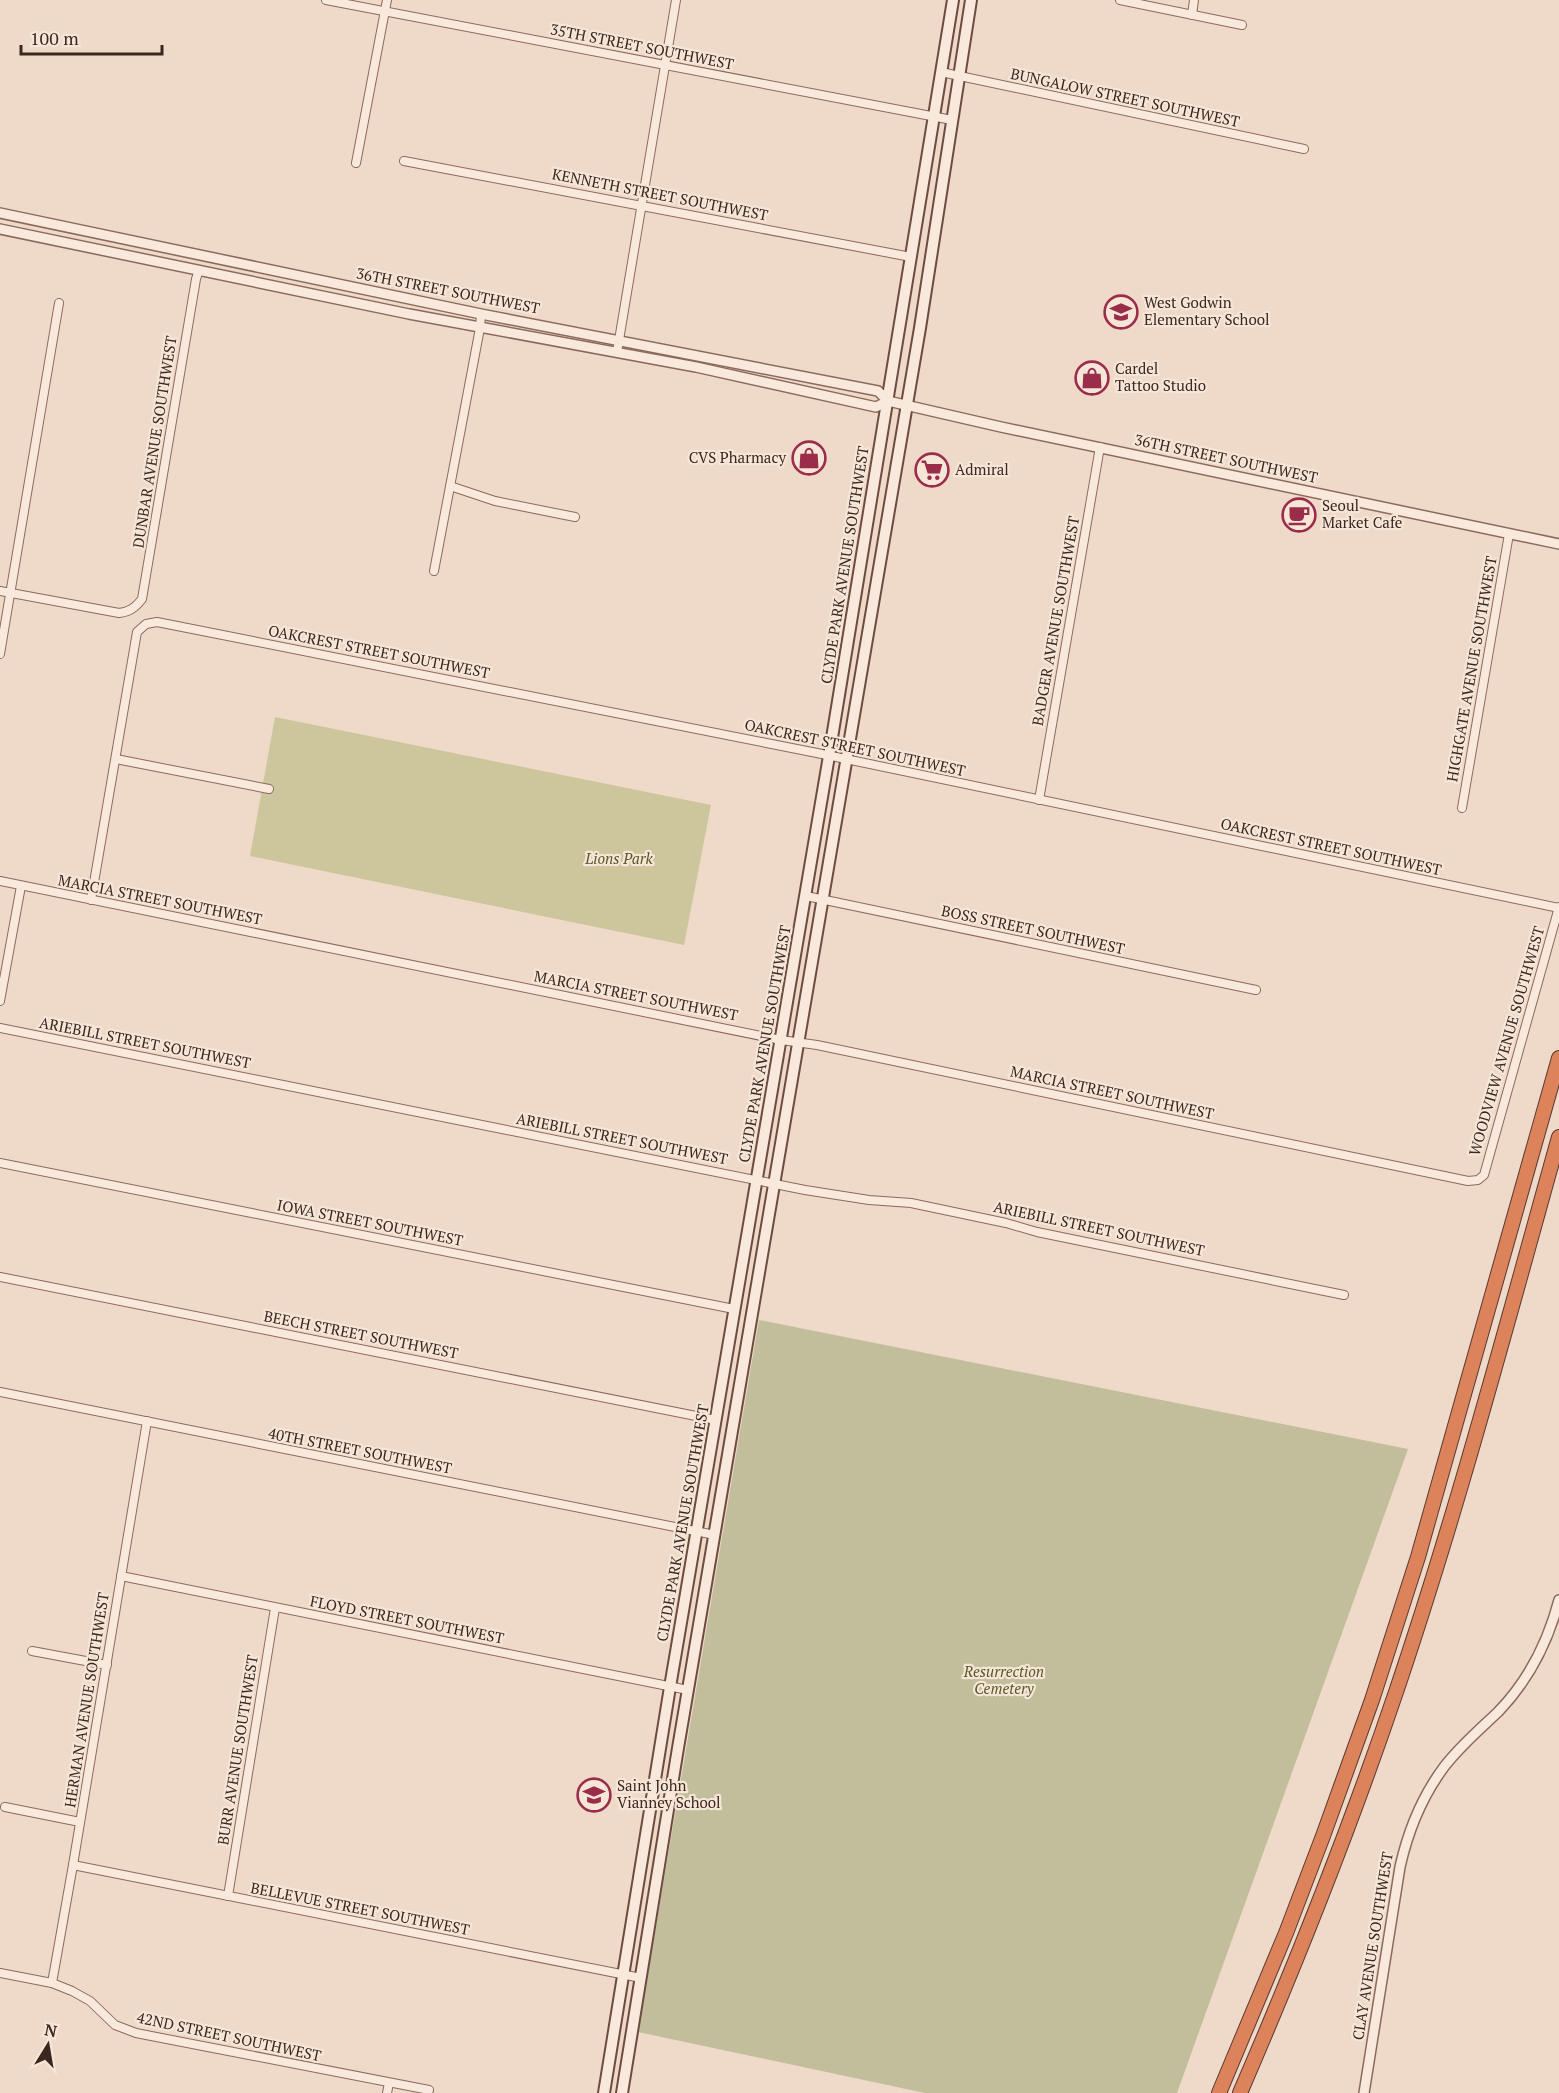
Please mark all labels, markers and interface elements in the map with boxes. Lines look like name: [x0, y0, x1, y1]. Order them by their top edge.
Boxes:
scale bar: [21, 18, 162, 56]
street label: 35TH STREET SOUTHWEST: [549, 18, 736, 74]
text: 100 m: [30, 26, 79, 50]
street label: BUNGALOW STREET SOUTHWEST: [1009, 63, 1242, 131]
street label: KENNETH STREET SOUTHWEST: [550, 163, 770, 225]
street label: 36TH STREET SOUTHWEST: [355, 262, 542, 318]
place label: West Godwin Elementary School: [1144, 292, 1270, 329]
school or university icon: West Godwin Elementary School: [1103, 294, 1139, 330]
street label: DUNBAR AVENUE SOUTHWEST: [127, 334, 181, 549]
place label: Cardel Tattoo Studio: [1115, 358, 1206, 395]
shop icon: Cardel Tattoo Studio: [1074, 360, 1110, 396]
street label: 36TH STREET SOUTHWEST: [1133, 429, 1320, 487]
shop icon: CVS Pharmacy: [791, 440, 827, 476]
street label: CLYDE PARK AVENUE SOUTHWEST: [815, 445, 873, 685]
place label: CVS Pharmacy: [689, 447, 786, 467]
supermarket icon: Admiral: [914, 452, 950, 488]
place label: Admiral: [955, 459, 1009, 479]
place label: Seoul Market Cafe: [1322, 495, 1402, 532]
cafe icon: Seoul Market Cafe: [1281, 497, 1317, 533]
street label: BADGER AVENUE SOUTHWEST: [1027, 514, 1083, 727]
street label: HIGHGATE AVENUE SOUTHWEST: [1441, 554, 1501, 783]
street label: OAKCREST STREET SOUTHWEST: [267, 620, 492, 682]
street label: OAKCREST STREET SOUTHWEST: [743, 714, 968, 780]
street label: OAKCREST STREET SOUTHWEST: [1219, 813, 1444, 879]
park label: Lions Park: [584, 848, 654, 868]
street label: MARCIA STREET SOUTHWEST: [56, 869, 264, 929]
street label: BOSS STREET SOUTHWEST: [940, 900, 1127, 958]
street label: CLYDE PARK AVENUE SOUTHWEST: [733, 924, 795, 1164]
street label: WOODVIEW AVENUE SOUTHWEST: [1464, 924, 1548, 1158]
street label: MARCIA STREET SOUTHWEST: [532, 965, 740, 1025]
street label: ARIEBILL STREET SOUTHWEST: [38, 1012, 253, 1072]
street label: MARCIA STREET SOUTHWEST: [1009, 1061, 1216, 1123]
street label: ARIEBILL STREET SOUTHWEST: [515, 1108, 730, 1168]
street label: IOWA STREET SOUTHWEST: [276, 1194, 465, 1250]
street label: ARIEBILL STREET SOUTHWEST: [992, 1196, 1207, 1260]
street label: BEECH STREET SOUTHWEST: [262, 1305, 460, 1363]
street label: CLYDE PARK AVENUE SOUTHWEST: [651, 1403, 713, 1643]
street label: 40TH STREET SOUTHWEST: [267, 1422, 454, 1478]
street label: FLOYD STREET SOUTHWEST: [308, 1590, 506, 1648]
street label: HERMAN AVENUE SOUTHWEST: [59, 1591, 113, 1809]
street label: BURR AVENUE SOUTHWEST: [212, 1653, 262, 1846]
park label: Resurrection Cemetery: [963, 1661, 1044, 1698]
place label: Saint John Vianney School: [617, 1775, 721, 1812]
school or university icon: Saint John Vianney School: [576, 1777, 612, 1813]
street label: CLAY AVENUE SOUTHWEST: [1347, 1850, 1397, 2041]
street label: BELLEVUE STREET SOUTHWEST: [249, 1877, 471, 1939]
street label: 42ND STREET SOUTHWEST: [135, 2007, 323, 2065]
north arrow: [18, 2015, 78, 2075]
text: N: [43, 2018, 59, 2042]

